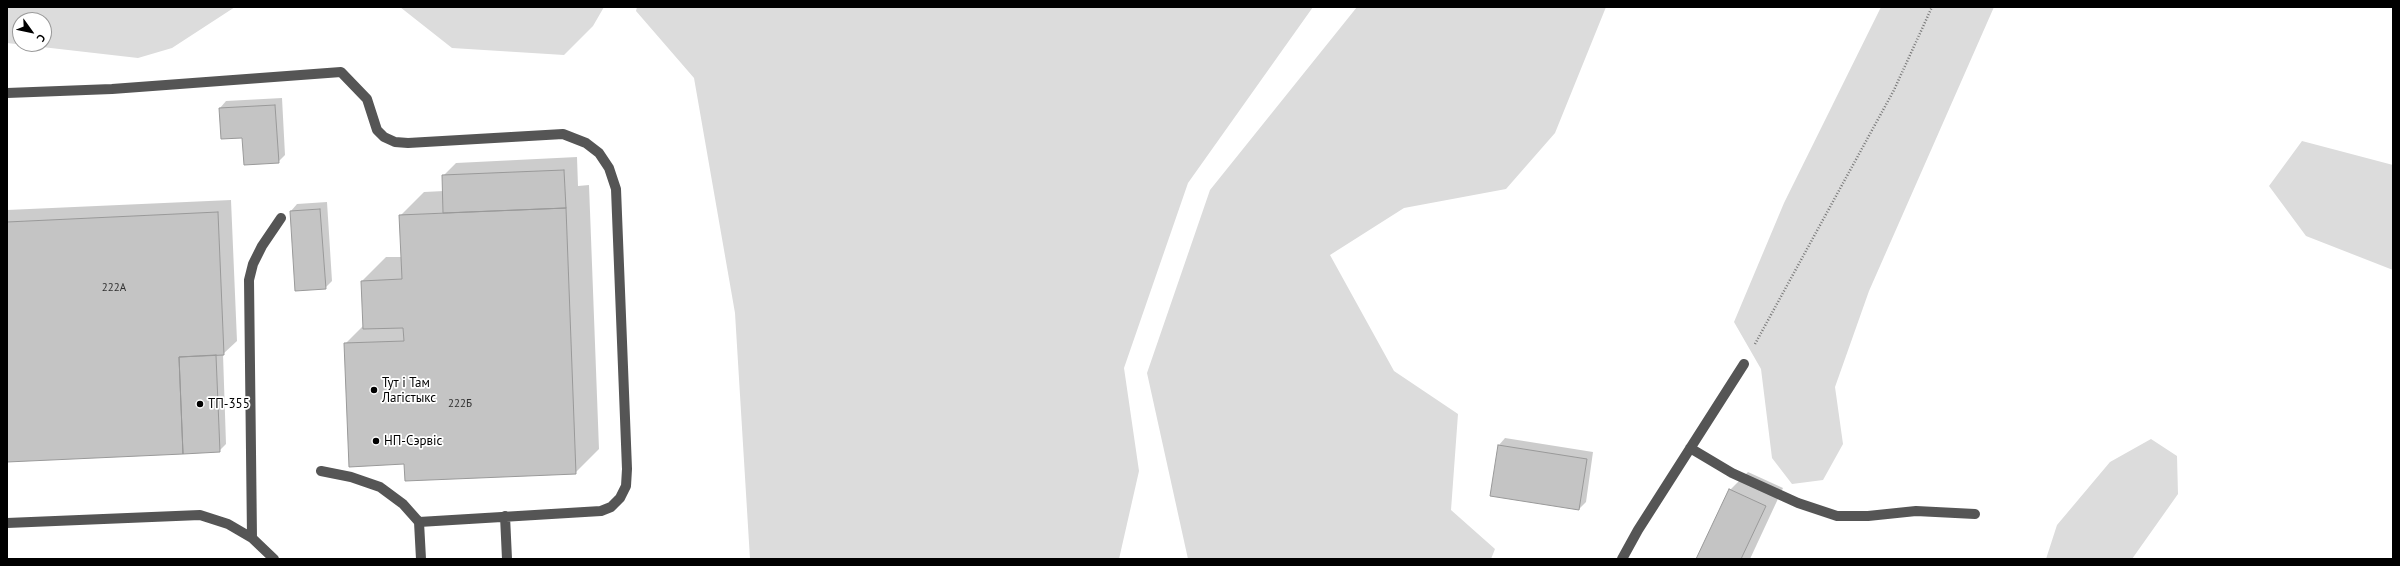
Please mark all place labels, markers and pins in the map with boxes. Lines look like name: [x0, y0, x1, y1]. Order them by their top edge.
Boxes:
place label: Тут і Там Лагістыкс: [382, 375, 436, 406]
marker: Тут і Там Лагістыкс: [369, 385, 379, 395]
place label: ТП-355: [208, 396, 250, 412]
marker: ТП-355: [195, 399, 205, 409]
place label: НП-Сэрвіс: [384, 433, 442, 449]
marker: НП-Сэрвіс: [371, 436, 381, 446]

